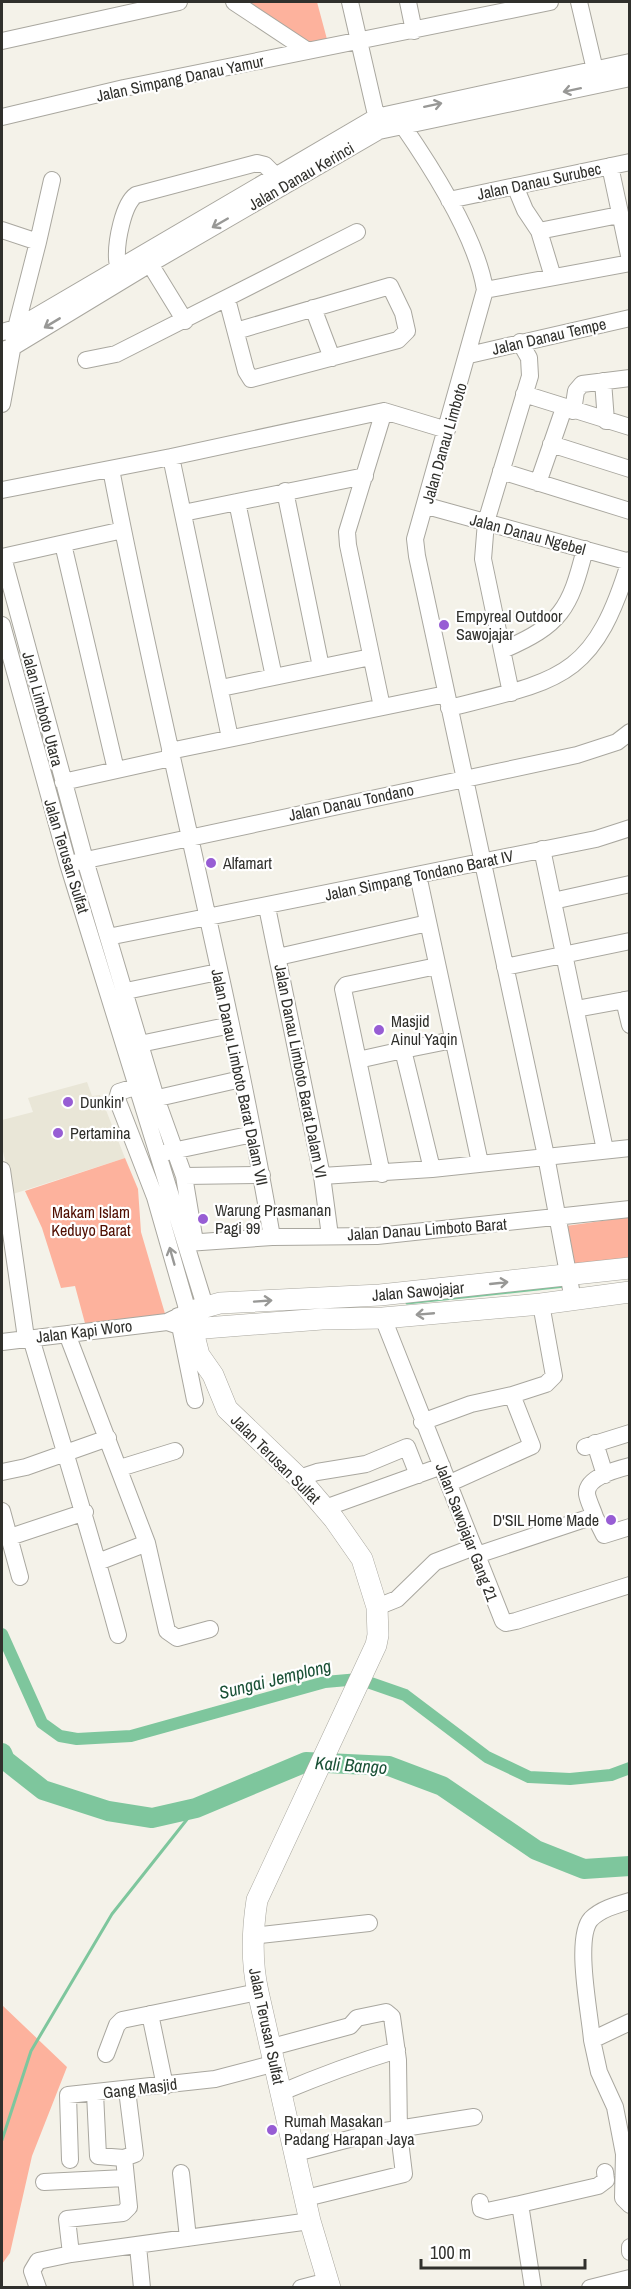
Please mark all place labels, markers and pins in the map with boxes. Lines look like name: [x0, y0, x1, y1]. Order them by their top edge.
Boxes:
place label: Empyreal Outdoor Sawojajar: [456, 605, 563, 645]
marker: Empyreal Outdoor Sawojajar: [437, 618, 451, 632]
place label: Alfamart: [222, 852, 272, 874]
marker: Alfamart: [204, 856, 218, 870]
place label: Masjid Ainul Yaqin: [390, 1010, 458, 1050]
marker: Masjid Ainul Yaqin: [372, 1023, 386, 1037]
place label: Dunkin': [80, 1091, 124, 1113]
marker: Dunkin': [61, 1095, 75, 1109]
place label: Pertamina: [70, 1122, 131, 1144]
marker: Pertamina: [51, 1126, 65, 1140]
place label: Warung Prasmanan Pagi 99: [215, 1199, 331, 1239]
marker: Warung Prasmanan Pagi 99: [196, 1212, 210, 1226]
place label: D'SIL Home Made: [493, 1509, 599, 1531]
marker: D'SIL Home Made: [604, 1513, 618, 1527]
place label: Rumah Masakan Padang Harapan Jaya: [284, 2110, 415, 2150]
marker: Rumah Masakan Padang Harapan Jaya: [265, 2123, 279, 2137]

